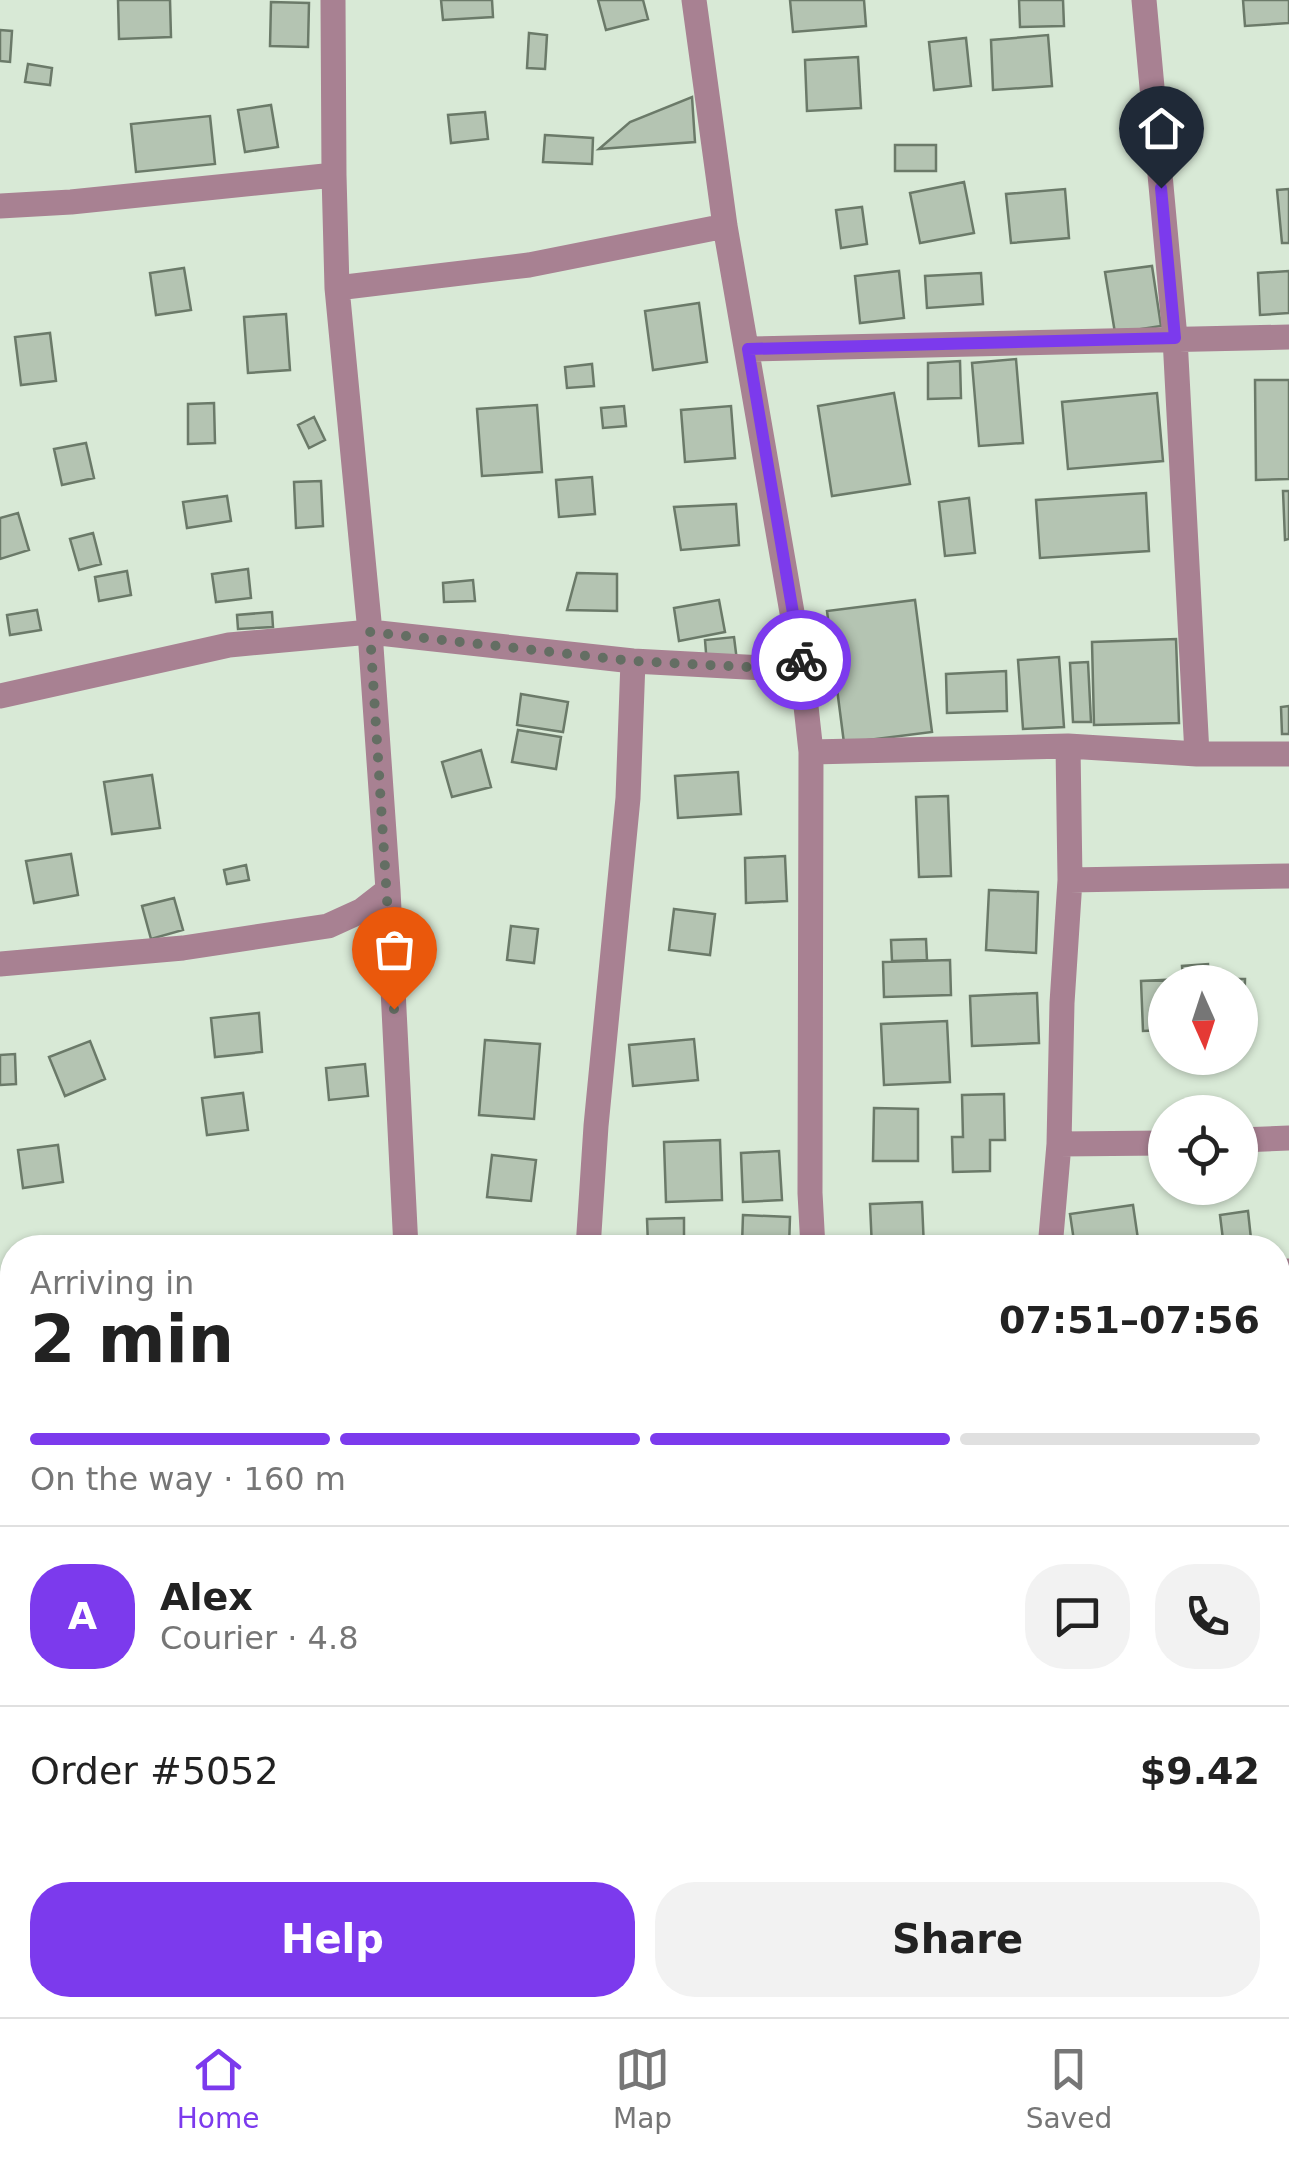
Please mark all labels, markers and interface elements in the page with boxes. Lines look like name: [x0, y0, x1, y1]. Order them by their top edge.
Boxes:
pin: [1119, 86, 1204, 189]
icon: home: [1134, 101, 1189, 156]
courier: [751, 610, 851, 710]
icon: bike: [774, 633, 829, 688]
pin: [352, 907, 437, 1010]
icon: bag: [367, 922, 422, 977]
north arrow: [1148, 965, 1258, 1075]
map controls: [1148, 965, 1258, 1205]
button: locate: [1148, 1095, 1258, 1205]
text: Arriving in: [30, 1264, 194, 1302]
text: 07:51–07:56: [999, 1298, 1260, 1342]
text: 2 min: [30, 1302, 234, 1377]
text: On the way · 160 m: [30, 1460, 346, 1498]
button: chat: [1025, 1564, 1130, 1669]
button: phone: [1155, 1564, 1260, 1669]
text: Alex: [160, 1575, 253, 1619]
text: A: [68, 1594, 97, 1638]
text: Courier · 4.8: [160, 1619, 359, 1657]
text: Order #5052: [30, 1749, 279, 1793]
text: $9.42: [1140, 1749, 1260, 1793]
button: Help: [30, 1882, 635, 1997]
button: Share: [655, 1882, 1260, 1997]
tab: Home: [177, 2042, 259, 2135]
tab: Map: [613, 2042, 672, 2135]
tab: Saved: [1026, 2042, 1112, 2135]

